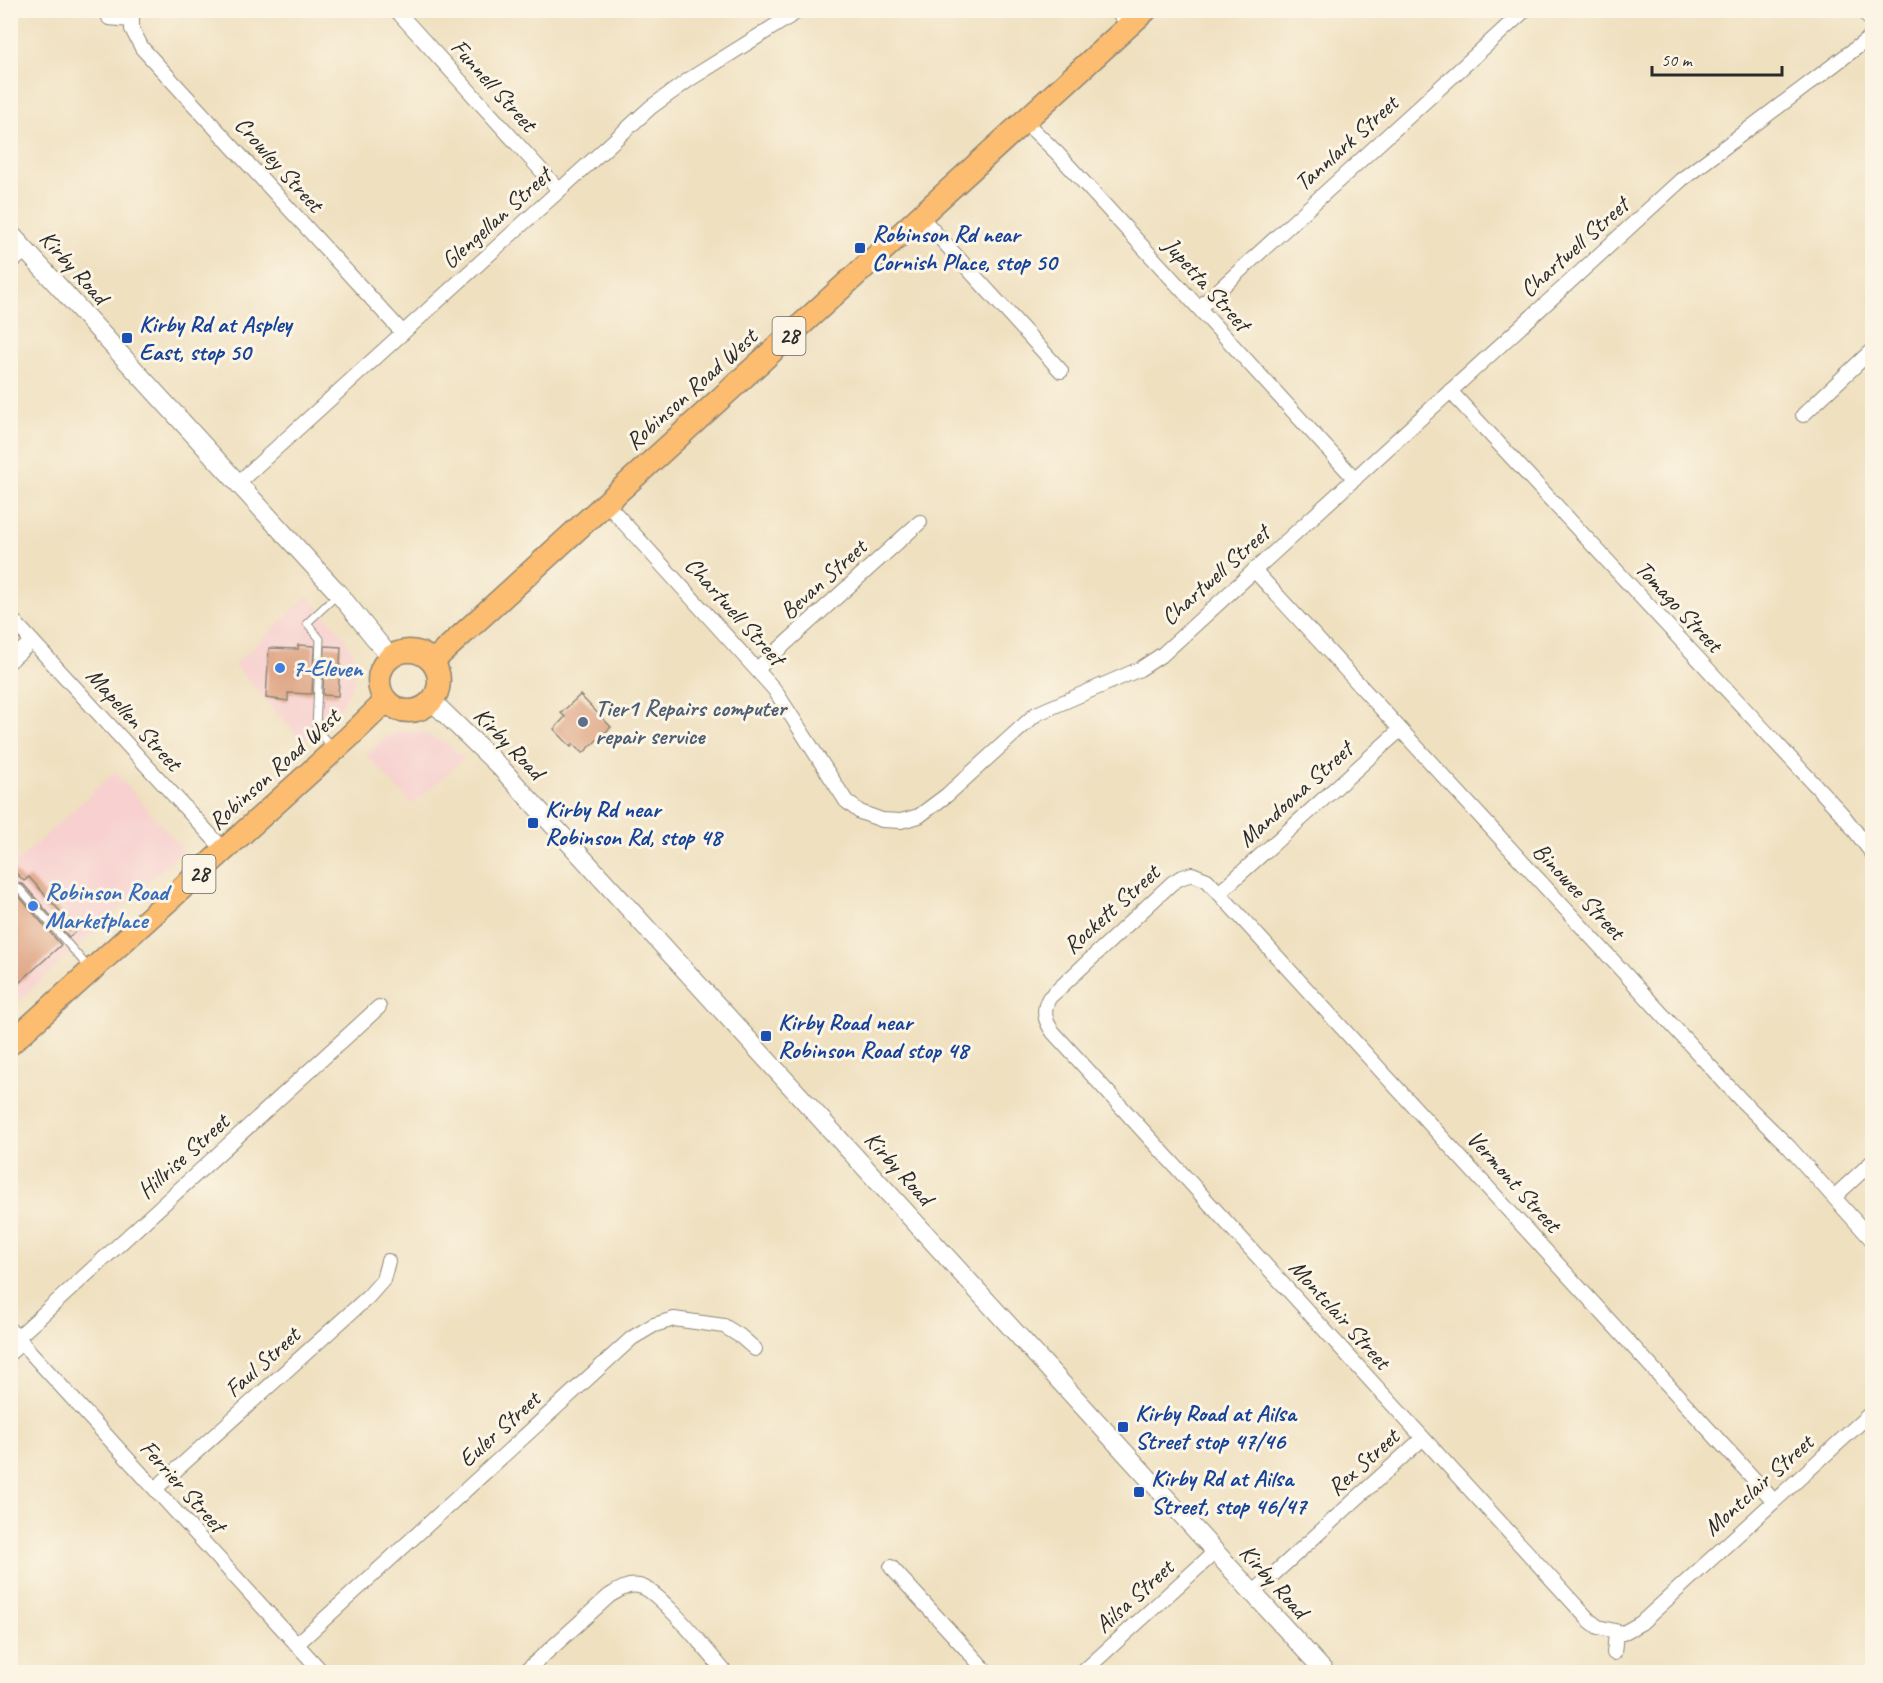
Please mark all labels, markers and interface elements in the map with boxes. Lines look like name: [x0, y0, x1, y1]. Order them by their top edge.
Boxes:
street label: Funnell Street: [444, 32, 545, 139]
scale bar: [1652, 39, 1782, 77]
text: 50 m: [1661, 49, 1694, 71]
street label: Tannlark Street: [1288, 87, 1406, 198]
street label: Crowley Street: [228, 110, 331, 220]
street label: Glengellan Street: [435, 159, 559, 275]
street label: Chartwell Street: [1513, 188, 1637, 304]
place label: Robinson Rd near Cornish Place, stop 50: [872, 219, 1059, 277]
street label: Kirby Road: [33, 224, 117, 313]
street label: Jupetta Street: [1156, 230, 1259, 340]
marker: Robinson Rd near Cornish Place, stop 50: [853, 241, 867, 255]
place label: Kirby Rd at Aspley East, stop 50: [139, 309, 294, 367]
road number: 28: [772, 317, 806, 355]
street label: Robinson Road West: [619, 321, 765, 456]
marker: Kirby Rd at Aspley East, stop 50: [120, 331, 134, 345]
street label: Chartwell Street: [1154, 516, 1278, 632]
street label: Bevan Street: [773, 531, 874, 626]
street label: Chartwell Street: [678, 550, 794, 674]
street label: Tomago Street: [1629, 554, 1731, 660]
place label: 7-Eleven: [292, 653, 365, 683]
street label: Mapellen Street: [80, 661, 190, 778]
marker: 7-Eleven: [273, 661, 287, 675]
place label: Tier1 Repairs computer repair service: [595, 693, 788, 751]
street label: Kirby Road: [467, 700, 553, 788]
street label: Robinson Road West: [202, 701, 348, 836]
marker: Tier1 Repairs computer repair service: [576, 715, 590, 729]
street label: Mandoona Street: [1231, 733, 1361, 853]
place label: Kirby Rd near Robinson Rd, stop 48: [545, 794, 725, 852]
marker: Kirby Rd near Robinson Rd, stop 48: [526, 816, 540, 830]
street label: Binowee Street: [1526, 836, 1633, 947]
road number: 28: [182, 855, 216, 893]
street label: Rockett Street: [1056, 856, 1167, 960]
place label: Robinson Road Marketplace: [45, 877, 172, 935]
marker: Robinson Road Marketplace: [26, 899, 40, 913]
place label: Kirby Road near Robinson Road stop 48: [778, 1007, 971, 1065]
marker: Kirby Road near Robinson Road stop 48: [759, 1029, 773, 1043]
street label: Hillrise Street: [131, 1106, 237, 1205]
street label: Vermont Street: [1460, 1124, 1569, 1240]
street label: Kirby Road: [858, 1125, 942, 1214]
street label: Montclair Street: [1283, 1253, 1399, 1377]
street label: Faul Street: [218, 1319, 307, 1404]
street label: Euler Street: [452, 1383, 548, 1474]
place label: Kirby Road at Ailsa Street stop 47/46: [1135, 1398, 1298, 1456]
marker: Kirby Road at Ailsa Street stop 47/46: [1116, 1420, 1130, 1434]
street label: Rex Street: [1321, 1421, 1407, 1502]
street label: Montclair Street: [1697, 1426, 1821, 1542]
street label: Ferrier Street: [134, 1433, 235, 1541]
place label: Kirby Rd at Ailsa Street, stop 46/47: [1151, 1463, 1308, 1521]
marker: Kirby Rd at Ailsa Street, stop 46/47: [1132, 1485, 1146, 1499]
street label: Kirby Road: [1233, 1538, 1317, 1627]
street label: Ailsa Street: [1088, 1551, 1181, 1639]

